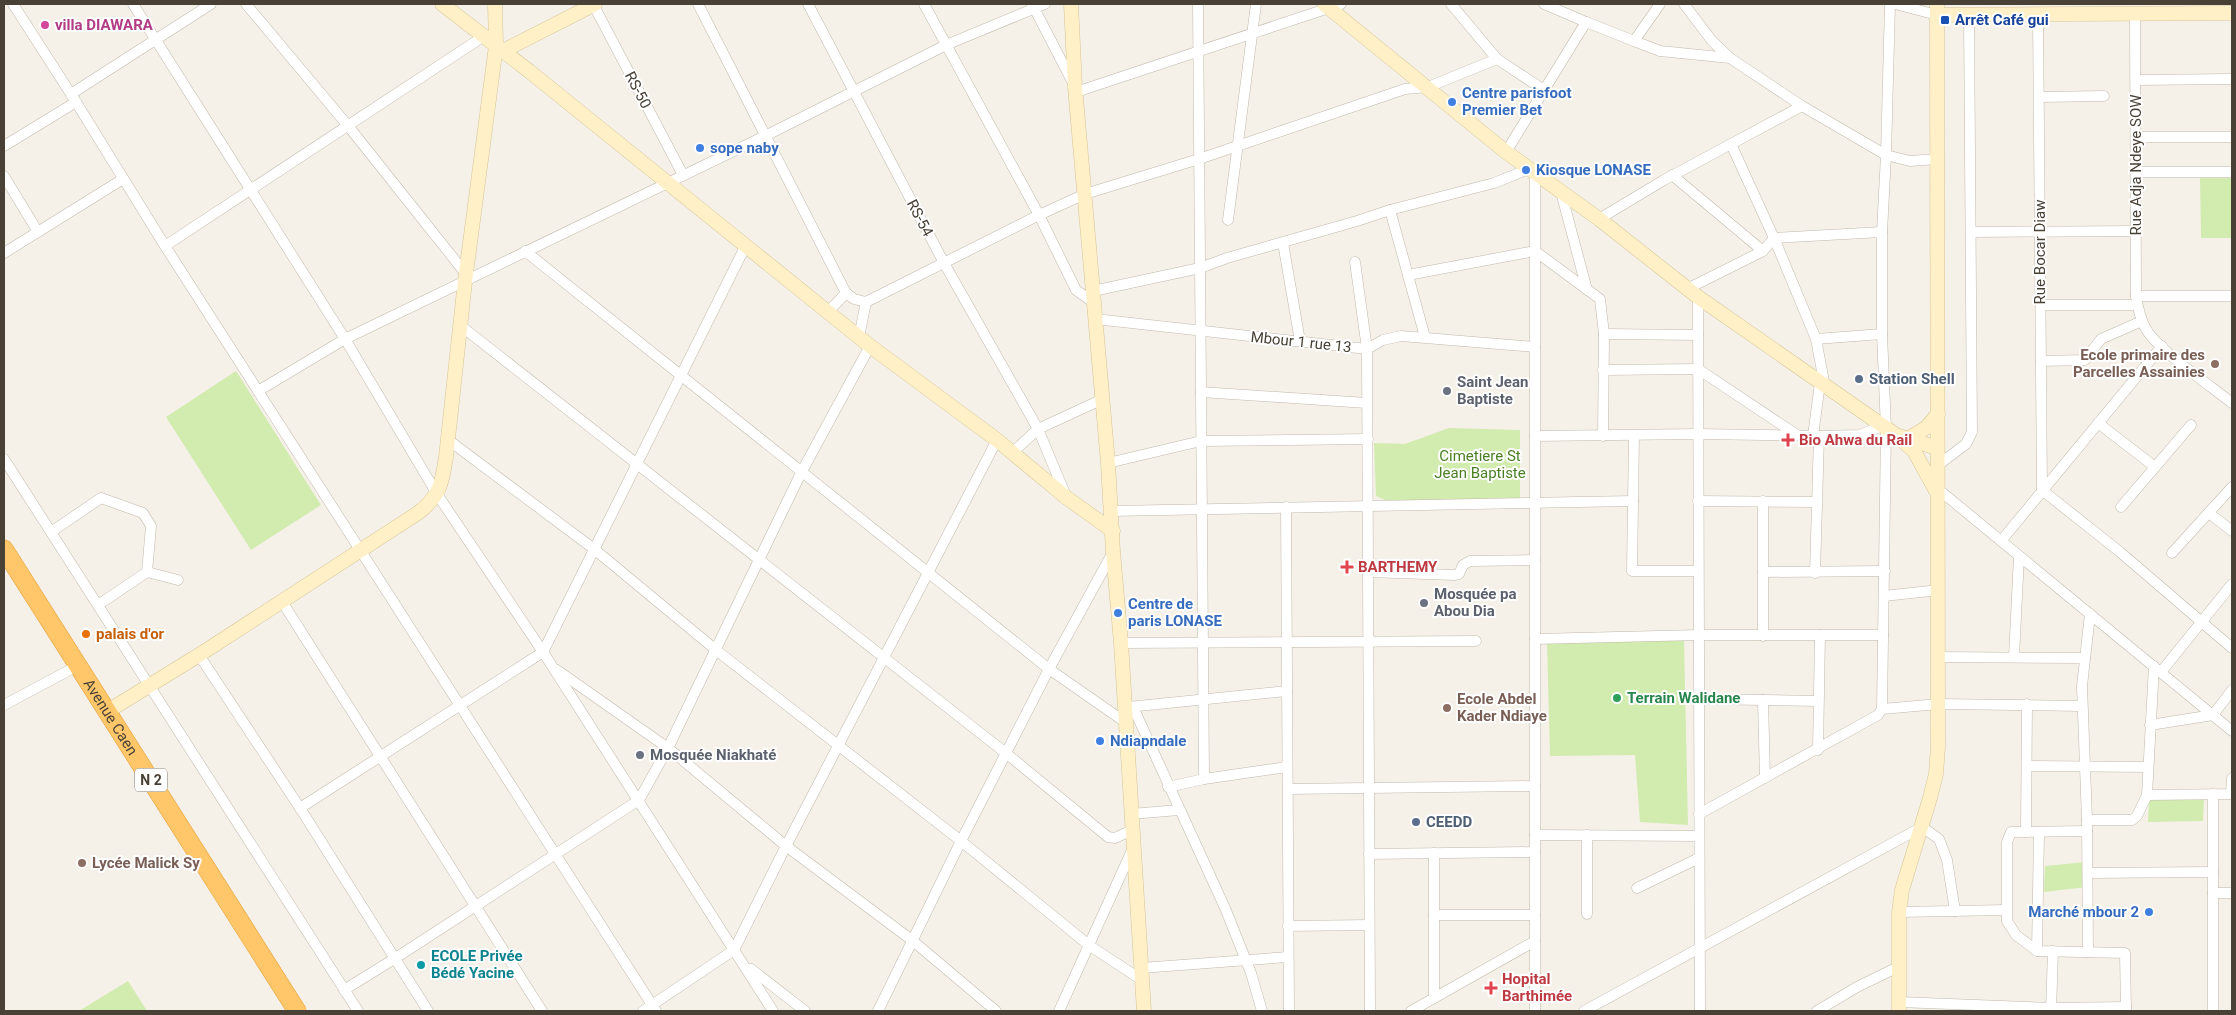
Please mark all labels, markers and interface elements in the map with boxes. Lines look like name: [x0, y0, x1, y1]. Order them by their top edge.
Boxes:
place label: Arrêt Café gui: [1955, 11, 2049, 29]
marker: Arrêt Café gui: [1939, 14, 1951, 26]
place label: villa DIAWARA: [55, 16, 154, 34]
marker: villa DIAWARA: [39, 19, 51, 31]
street label: RS-50: [621, 68, 655, 112]
place label: Centre parisfoot Premier Bet: [1462, 84, 1572, 119]
street label: Rue Adja Ndeye SOW: [2127, 94, 2145, 236]
marker: Centre parisfoot Premier Bet: [1446, 96, 1458, 108]
place label: sope naby: [710, 139, 779, 157]
marker: sope naby: [694, 142, 706, 154]
place label: Kiosque LONASE: [1536, 161, 1651, 179]
marker: Kiosque LONASE: [1520, 164, 1532, 176]
street label: RS-54: [903, 196, 937, 240]
street label: Rue Bocar Diaw: [2031, 200, 2049, 304]
street label: Mbour 1 rue 13: [1250, 328, 1352, 356]
place label: Ecole primaire des Parcelles Assainies: [2073, 346, 2205, 381]
marker: Ecole primaire des Parcelles Assainies: [2209, 358, 2221, 370]
place label: Station Shell: [1869, 370, 1955, 388]
place label: Saint Jean Baptiste: [1457, 373, 1528, 408]
marker: Station Shell: [1853, 373, 1865, 385]
marker: Saint Jean Baptiste: [1441, 385, 1453, 397]
place label: Bio Ahwa du Rail: [1799, 431, 1912, 449]
marker: Bio Ahwa du Rail: [1781, 433, 1795, 447]
park label: Cimetiere St Jean Baptiste: [1434, 447, 1526, 482]
place label: BARTHEMY: [1358, 558, 1438, 576]
marker: BARTHEMY: [1340, 560, 1354, 574]
place label: Mosquée pa Abou Dia: [1434, 585, 1517, 620]
place label: Centre de paris LONASE: [1128, 595, 1222, 630]
marker: Mosquée pa Abou Dia: [1418, 597, 1430, 609]
marker: Centre de paris LONASE: [1112, 607, 1124, 619]
place label: palais d'or: [96, 625, 165, 643]
marker: palais d'or: [80, 628, 92, 640]
street label: Avenue Caen: [80, 675, 141, 759]
place label: Terrain Walidane: [1627, 689, 1740, 707]
place label: Ecole Abdel Kader Ndiaye: [1457, 690, 1547, 725]
marker: Terrain Walidane: [1611, 692, 1623, 704]
marker: Ecole Abdel Kader Ndiaye: [1441, 702, 1453, 714]
place label: Ndiapndale: [1110, 732, 1186, 750]
marker: Ndiapndale: [1094, 735, 1106, 747]
place label: Mosquée Niakhaté: [650, 746, 776, 764]
marker: Mosquée Niakhaté: [634, 749, 646, 761]
road number: N 2: [135, 768, 167, 792]
place label: CEEDD: [1426, 813, 1472, 831]
marker: CEEDD: [1410, 816, 1422, 828]
place label: Lycée Malick Sy: [92, 854, 200, 872]
marker: Lycée Malick Sy: [76, 857, 88, 869]
place label: Marché mbour 2: [2028, 903, 2139, 921]
marker: Marché mbour 2: [2143, 906, 2155, 918]
place label: ECOLE Privée Bédé Yacine: [431, 947, 523, 982]
marker: ECOLE Privée Bédé Yacine: [415, 959, 427, 971]
place label: Hopital Barthimée: [1502, 970, 1572, 1005]
marker: Hopital Barthimée: [1484, 981, 1498, 995]

